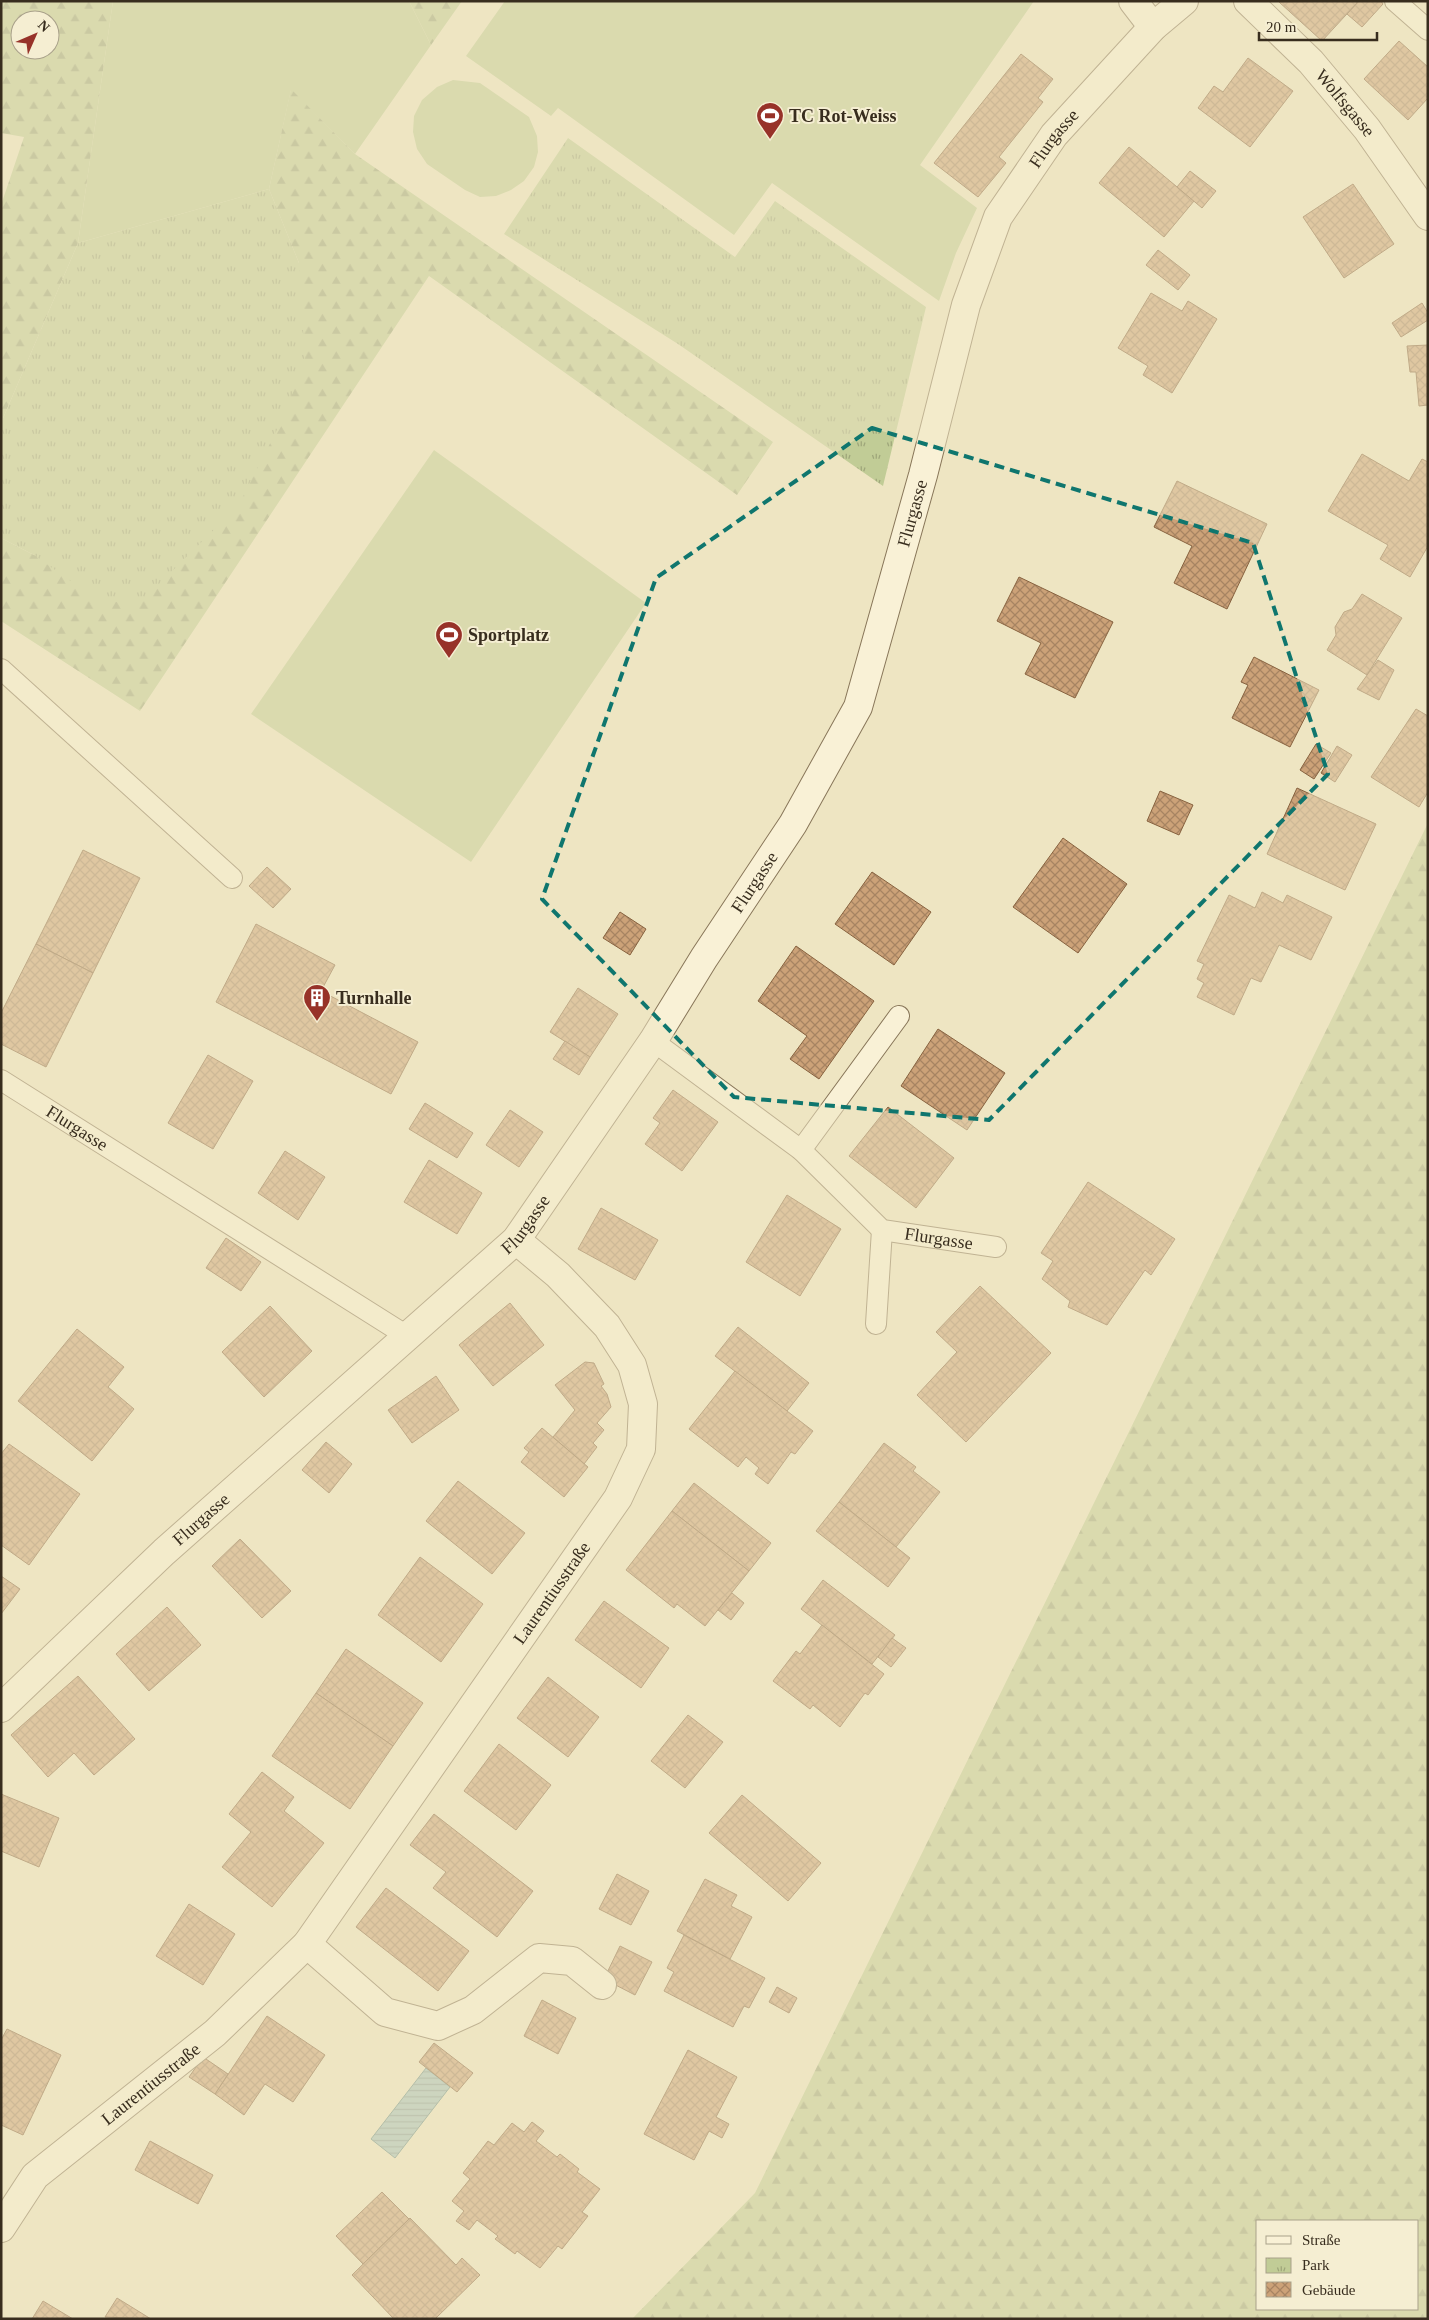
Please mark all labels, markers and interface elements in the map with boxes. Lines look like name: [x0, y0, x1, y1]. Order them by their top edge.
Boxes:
north arrow: [10, 10, 60, 60]
scale bar: [1259, 10, 1376, 42]
text: N: [35, 17, 53, 35]
text: 20 m: [1266, 19, 1297, 35]
street label: Wolfsgasse: [1311, 65, 1379, 140]
sports icon: TC Rot-Weiss: [755, 101, 785, 140]
street label: Flurgasse: [1025, 105, 1083, 171]
place label: TC Rot-Weiss: [789, 106, 897, 126]
street label: Flurgasse: [893, 477, 931, 549]
sports icon: Sportplatz: [434, 620, 464, 659]
place label: Sportplatz: [468, 625, 549, 645]
street label: Flurgasse: [727, 848, 782, 916]
building icon: Turnhalle: [302, 983, 332, 1022]
place label: Turnhalle: [336, 988, 411, 1008]
street label: Flurgasse: [43, 1101, 112, 1155]
street label: Flurgasse: [497, 1191, 554, 1258]
street label: Flurgasse: [903, 1223, 974, 1253]
street label: Flurgasse: [169, 1489, 233, 1550]
street label: Laurentiusstraße: [509, 1538, 594, 1648]
street label: Laurentiusstraße: [98, 2039, 204, 2129]
legend: [1256, 2220, 1419, 2310]
text: Straße: [1302, 2232, 1341, 2248]
text: Park: [1302, 2257, 1330, 2273]
text: Gebäude: [1302, 2282, 1356, 2298]

